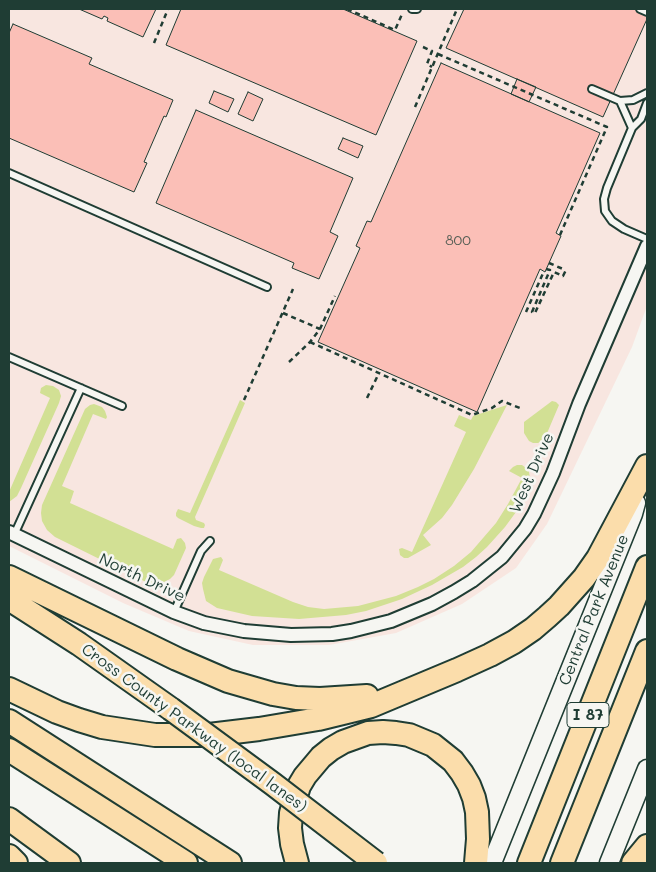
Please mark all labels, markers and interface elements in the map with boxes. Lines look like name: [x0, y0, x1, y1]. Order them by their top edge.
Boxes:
house number: 800: [445, 233, 471, 249]
street label: West Drive: [506, 430, 558, 516]
street label: Central Park Avenue: [555, 532, 633, 688]
street label: North Drive: [96, 550, 188, 606]
street label: Cross County Parkway (local lanes): [77, 640, 311, 816]
road number: I 87: [567, 702, 609, 728]

